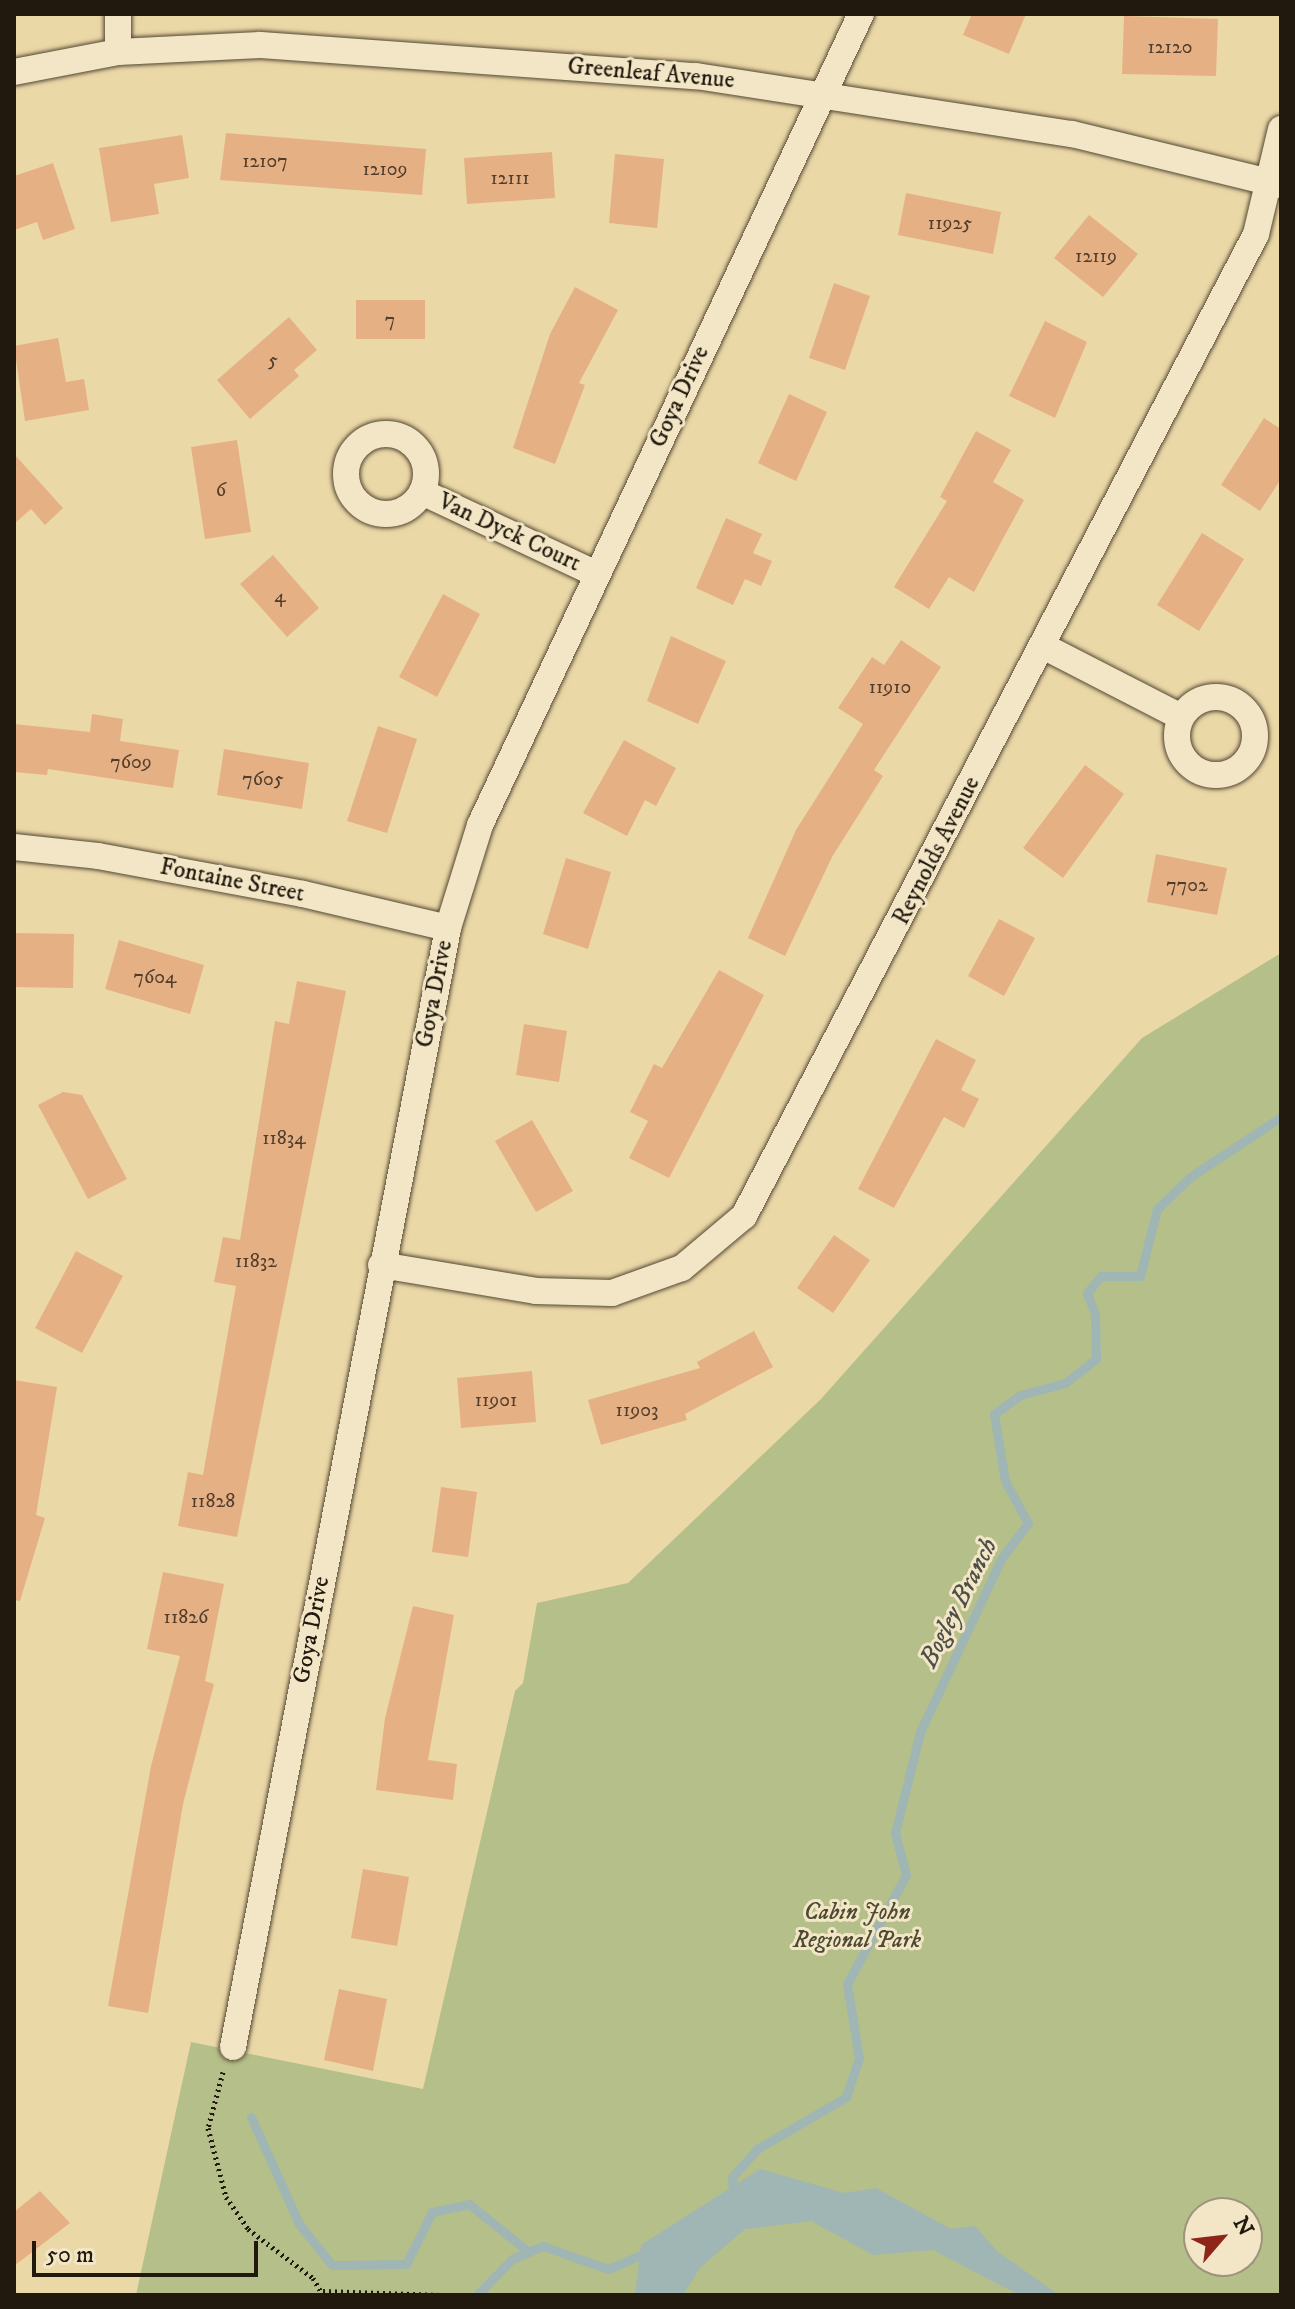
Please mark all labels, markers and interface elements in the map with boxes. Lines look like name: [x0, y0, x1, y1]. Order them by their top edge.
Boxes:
house number: 12120: [1147, 35, 1193, 59]
street label: Greenleaf Avenue: [566, 52, 736, 96]
house number: 12107: [242, 149, 288, 173]
house number: 12109: [362, 157, 408, 181]
house number: 12111: [490, 166, 530, 190]
house number: 11925: [928, 211, 972, 235]
house number: 12119: [1075, 244, 1117, 268]
house number: 7: [385, 308, 395, 332]
street label: Goya Drive: [644, 342, 716, 452]
house number: 5: [268, 348, 278, 372]
house number: 6: [216, 478, 226, 502]
street label: Van Dyck Court: [433, 487, 585, 579]
house number: 4: [274, 584, 286, 608]
house number: 11910: [869, 675, 911, 699]
house number: 7609: [110, 750, 152, 774]
house number: 7605: [242, 767, 284, 791]
street label: Reynolds Avenue: [887, 772, 987, 930]
street label: Fontaine Street: [157, 853, 307, 909]
house number: 7702: [1166, 873, 1208, 897]
street label: Goya Drive: [411, 938, 459, 1050]
house number: 7604: [133, 965, 177, 989]
house number: 11834: [262, 1126, 306, 1150]
house number: 11832: [235, 1249, 277, 1273]
house number: 11901: [475, 1388, 517, 1412]
house number: 11903: [616, 1398, 658, 1422]
house number: 11828: [191, 1489, 235, 1513]
water label: Bogley Branch: [913, 1533, 1005, 1673]
street label: Goya Drive: [288, 1574, 336, 1686]
house number: 11826: [164, 1605, 208, 1629]
park label: Cabin John Regional Park: [793, 1899, 921, 1955]
north arrow: [1183, 2197, 1263, 2277]
text: N: [1227, 2212, 1259, 2241]
scale bar: [36, 2225, 262, 2275]
text: 50 m: [46, 2240, 94, 2270]

